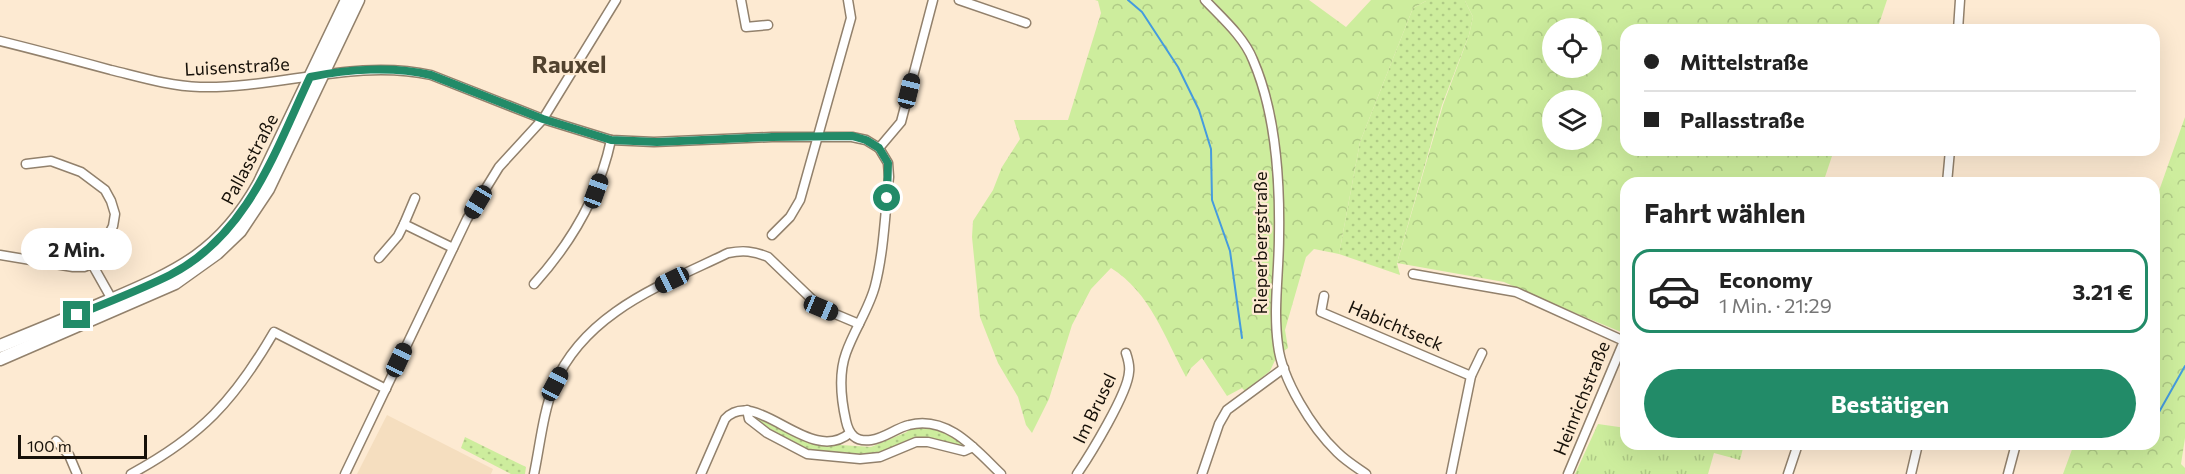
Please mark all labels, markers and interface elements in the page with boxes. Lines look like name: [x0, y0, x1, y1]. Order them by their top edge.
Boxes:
map controls: [1542, 18, 1602, 150]
button: locate: [1542, 18, 1602, 78]
text: Mittelstraße: [1680, 48, 1808, 75]
district label: Rauxel: [532, 49, 606, 78]
street label: Luisenstraße: [184, 52, 290, 80]
car: [896, 71, 922, 111]
button: layers: [1542, 90, 1602, 150]
text: Pallasstraße: [1680, 106, 1805, 133]
street label: Pallasstraße: [216, 110, 282, 208]
car: [581, 171, 611, 211]
street label: Rieperbergstraße: [1249, 172, 1271, 314]
car: [461, 182, 495, 222]
route start: [873, 184, 900, 211]
text: Fahrt wählen: [1644, 196, 1806, 229]
callout: 2 Min.: [22, 228, 132, 270]
text: 2 Min.: [48, 237, 105, 261]
car: [652, 264, 692, 296]
icon: car: [1647, 264, 1701, 318]
text: Economy: [1719, 266, 1813, 293]
text: 3.21 €: [2073, 278, 2133, 305]
car: [801, 293, 841, 323]
text: 1 Min. · 21:29: [1719, 293, 1832, 317]
street label: Habichtseck: [1345, 295, 1447, 355]
route end: [63, 301, 90, 328]
street label: Heinrichstraße: [1548, 338, 1614, 458]
car: [383, 340, 415, 380]
car: [539, 364, 571, 404]
street label: Im Brusel: [1068, 369, 1120, 447]
button: Bestätigen: [1644, 369, 2136, 438]
scale bar: [18, 432, 147, 460]
text: 100 m: [27, 436, 72, 455]

